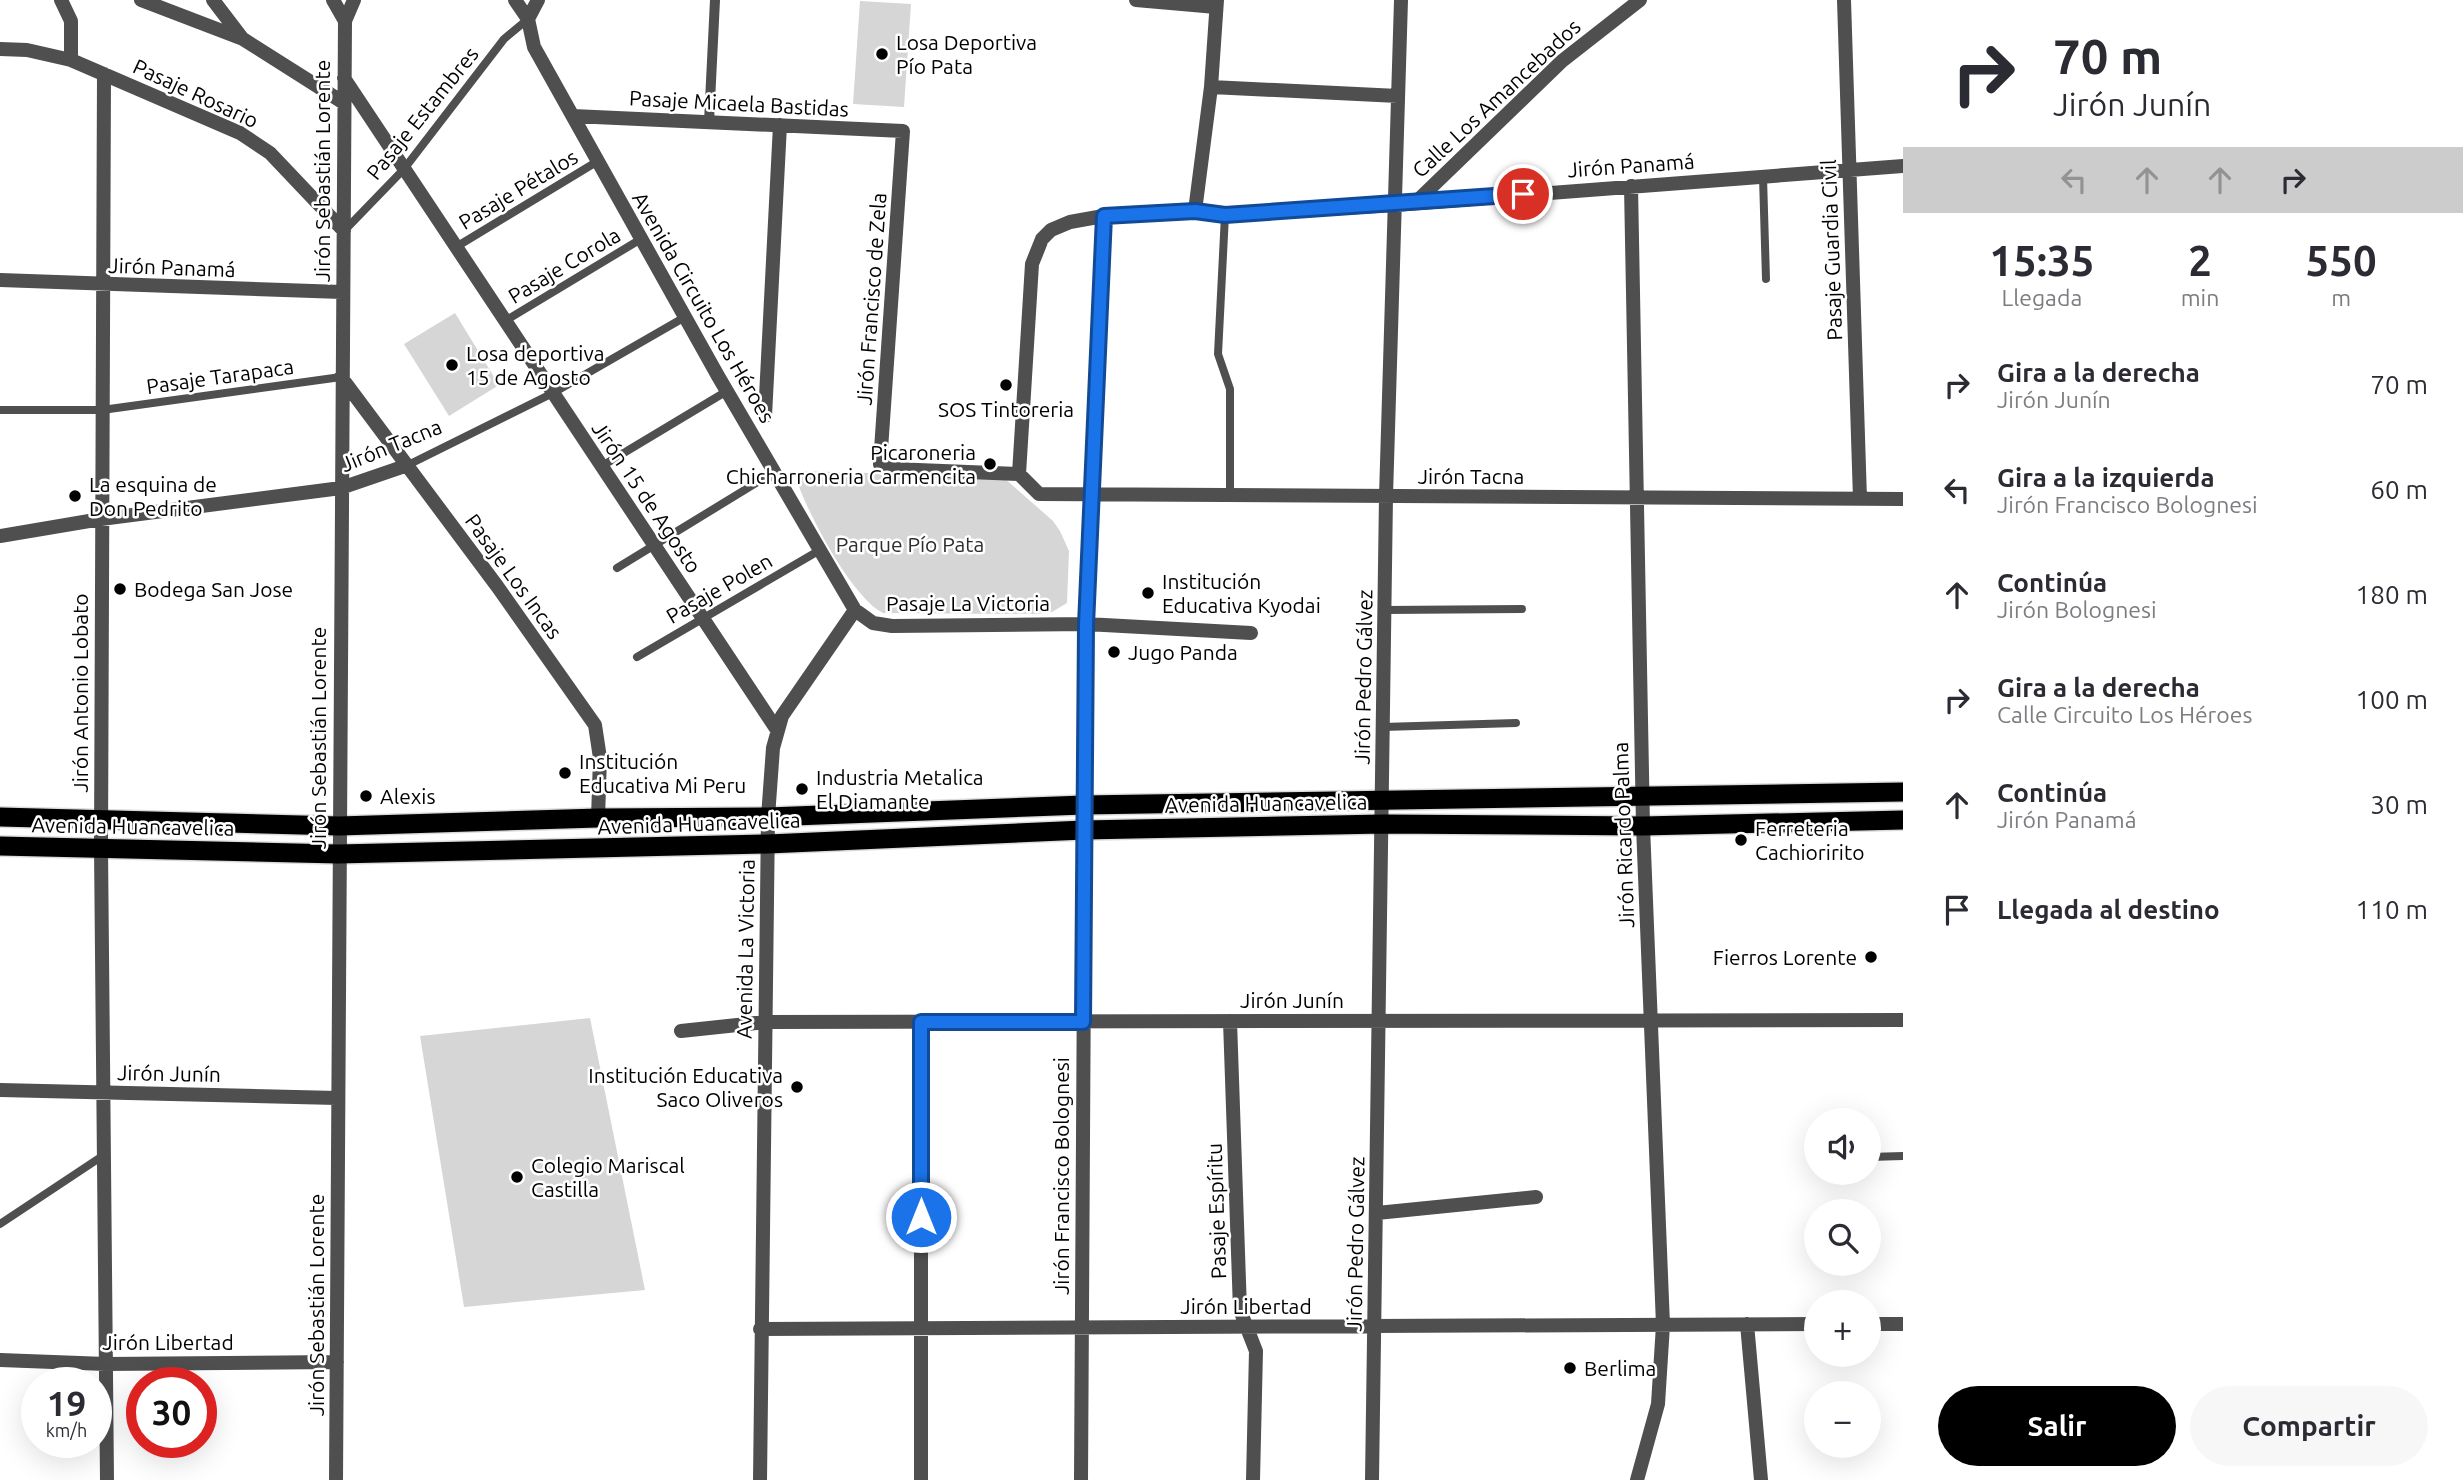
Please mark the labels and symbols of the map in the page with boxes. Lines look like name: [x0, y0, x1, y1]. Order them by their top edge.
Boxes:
street label: Calle Los Amancebados: [1407, 14, 1585, 182]
place label: Losa Deportiva Pío Pata: [896, 30, 1037, 78]
street label: Pasaje Estambres: [361, 42, 483, 184]
marker: Losa Deportiva Pío Pata: [874, 46, 890, 62]
street label: Pasaje Rosario: [130, 54, 262, 132]
street label: Jirón Sebastián Lorente: [310, 60, 334, 282]
street label: Pasaje Micaela Bastidas: [629, 85, 849, 121]
street label: Pasaje Pétalos: [454, 144, 582, 234]
street label: Jirón Panamá: [1567, 149, 1695, 181]
street label: Pasaje Guardia Civil: [1816, 159, 1846, 341]
pin: [1493, 164, 1553, 224]
street label: Avenida Circuito Los Héroes: [628, 187, 780, 427]
street label: Jirón Francisco de Zela: [852, 192, 890, 406]
street label: Pasaje Corola: [504, 222, 624, 308]
street label: Jirón Panamá: [108, 253, 236, 281]
place label: Losa deportiva 15 de Agosto: [466, 341, 604, 389]
street label: Pasaje Tarapaca: [145, 354, 295, 398]
marker: Losa deportiva 15 de Agosto: [444, 357, 460, 373]
marker: SOS Tintoreria: [998, 377, 1014, 393]
place label: SOS Tintoreria: [938, 397, 1074, 421]
street label: Jirón Tacna: [337, 414, 445, 476]
street label: Jirón 15 de Agosto: [587, 417, 707, 577]
place label: Picaroneria Chicharroneria Carmencita: [726, 440, 976, 488]
marker: Picaroneria Chicharroneria Carmencita: [982, 456, 998, 472]
street label: Jirón Tacna: [1418, 464, 1524, 488]
place label: La esquina de Don Pedrito: [89, 472, 217, 520]
marker: La esquina de Don Pedrito: [67, 488, 83, 504]
street label: Pasaje Los Incas: [461, 509, 567, 643]
park label: Parque Pío Pata: [836, 532, 984, 556]
street label: Pasaje Polen: [662, 548, 776, 628]
place label: Institución Educativa Kyodai: [1162, 569, 1321, 617]
place label: Bodega San Jose: [134, 577, 293, 601]
marker: Bodega San Jose: [112, 581, 128, 597]
marker: Institución Educativa Kyodai: [1140, 585, 1156, 601]
street label: Jirón Pedro Gálvez: [1349, 589, 1377, 765]
street label: Pasaje La Victoria: [886, 591, 1050, 615]
street label: Jirón Antonio Lobato: [68, 593, 92, 793]
street label: Jirón Sebastián Lorente: [306, 627, 330, 849]
place label: Jugo Panda: [1128, 640, 1238, 664]
marker: Jugo Panda: [1106, 644, 1122, 660]
street label: Jirón Ricardo Palma: [1608, 742, 1638, 928]
place label: Institución Educativa Mi Peru: [579, 749, 746, 797]
marker: Institución Educativa Mi Peru: [557, 765, 573, 781]
place label: Industria Metalica El Diamante: [816, 765, 984, 813]
marker: Industria Metalica El Diamante: [794, 781, 810, 797]
place label: Alexis: [380, 784, 436, 808]
marker: Alexis: [358, 788, 374, 804]
street label: Avenida Huancavelica: [1164, 789, 1368, 817]
street label: Avenida Huancavelica: [597, 807, 801, 839]
street label: Avenida Huancavelica: [31, 812, 235, 840]
place label: Ferreteria Cachioririto: [1755, 816, 1864, 864]
marker: Ferreteria Cachioririto: [1733, 832, 1749, 848]
street label: Avenida La Victoria: [731, 859, 759, 1039]
place label: Fierros Lorente: [1713, 945, 1857, 969]
marker: Fierros Lorente: [1863, 949, 1879, 965]
street label: Jirón Junín: [1240, 988, 1344, 1012]
street label: Jirón Francisco Bolognesi: [1049, 1057, 1073, 1295]
street label: Jirón Junín: [117, 1060, 221, 1086]
place label: Institución Educativa Saco Oliveros: [588, 1063, 783, 1111]
marker: Institución Educativa Saco Oliveros: [789, 1079, 805, 1095]
street label: Pasaje Espíritu: [1202, 1143, 1230, 1279]
place label: Colegio Mariscal Castilla: [531, 1153, 685, 1201]
street label: Jirón Pedro Gálvez: [1341, 1156, 1369, 1332]
marker: Colegio Mariscal Castilla: [509, 1169, 525, 1185]
position arrow: [884, 1180, 958, 1254]
street label: Jirón Sebastián Lorente: [304, 1194, 328, 1416]
street label: Jirón Libertad: [1180, 1294, 1312, 1318]
street label: Jirón Libertad: [102, 1330, 234, 1354]
place label: Berlima: [1584, 1356, 1656, 1380]
marker: Berlima: [1562, 1360, 1578, 1376]
speed limit sign: 30: [126, 1367, 217, 1458]

